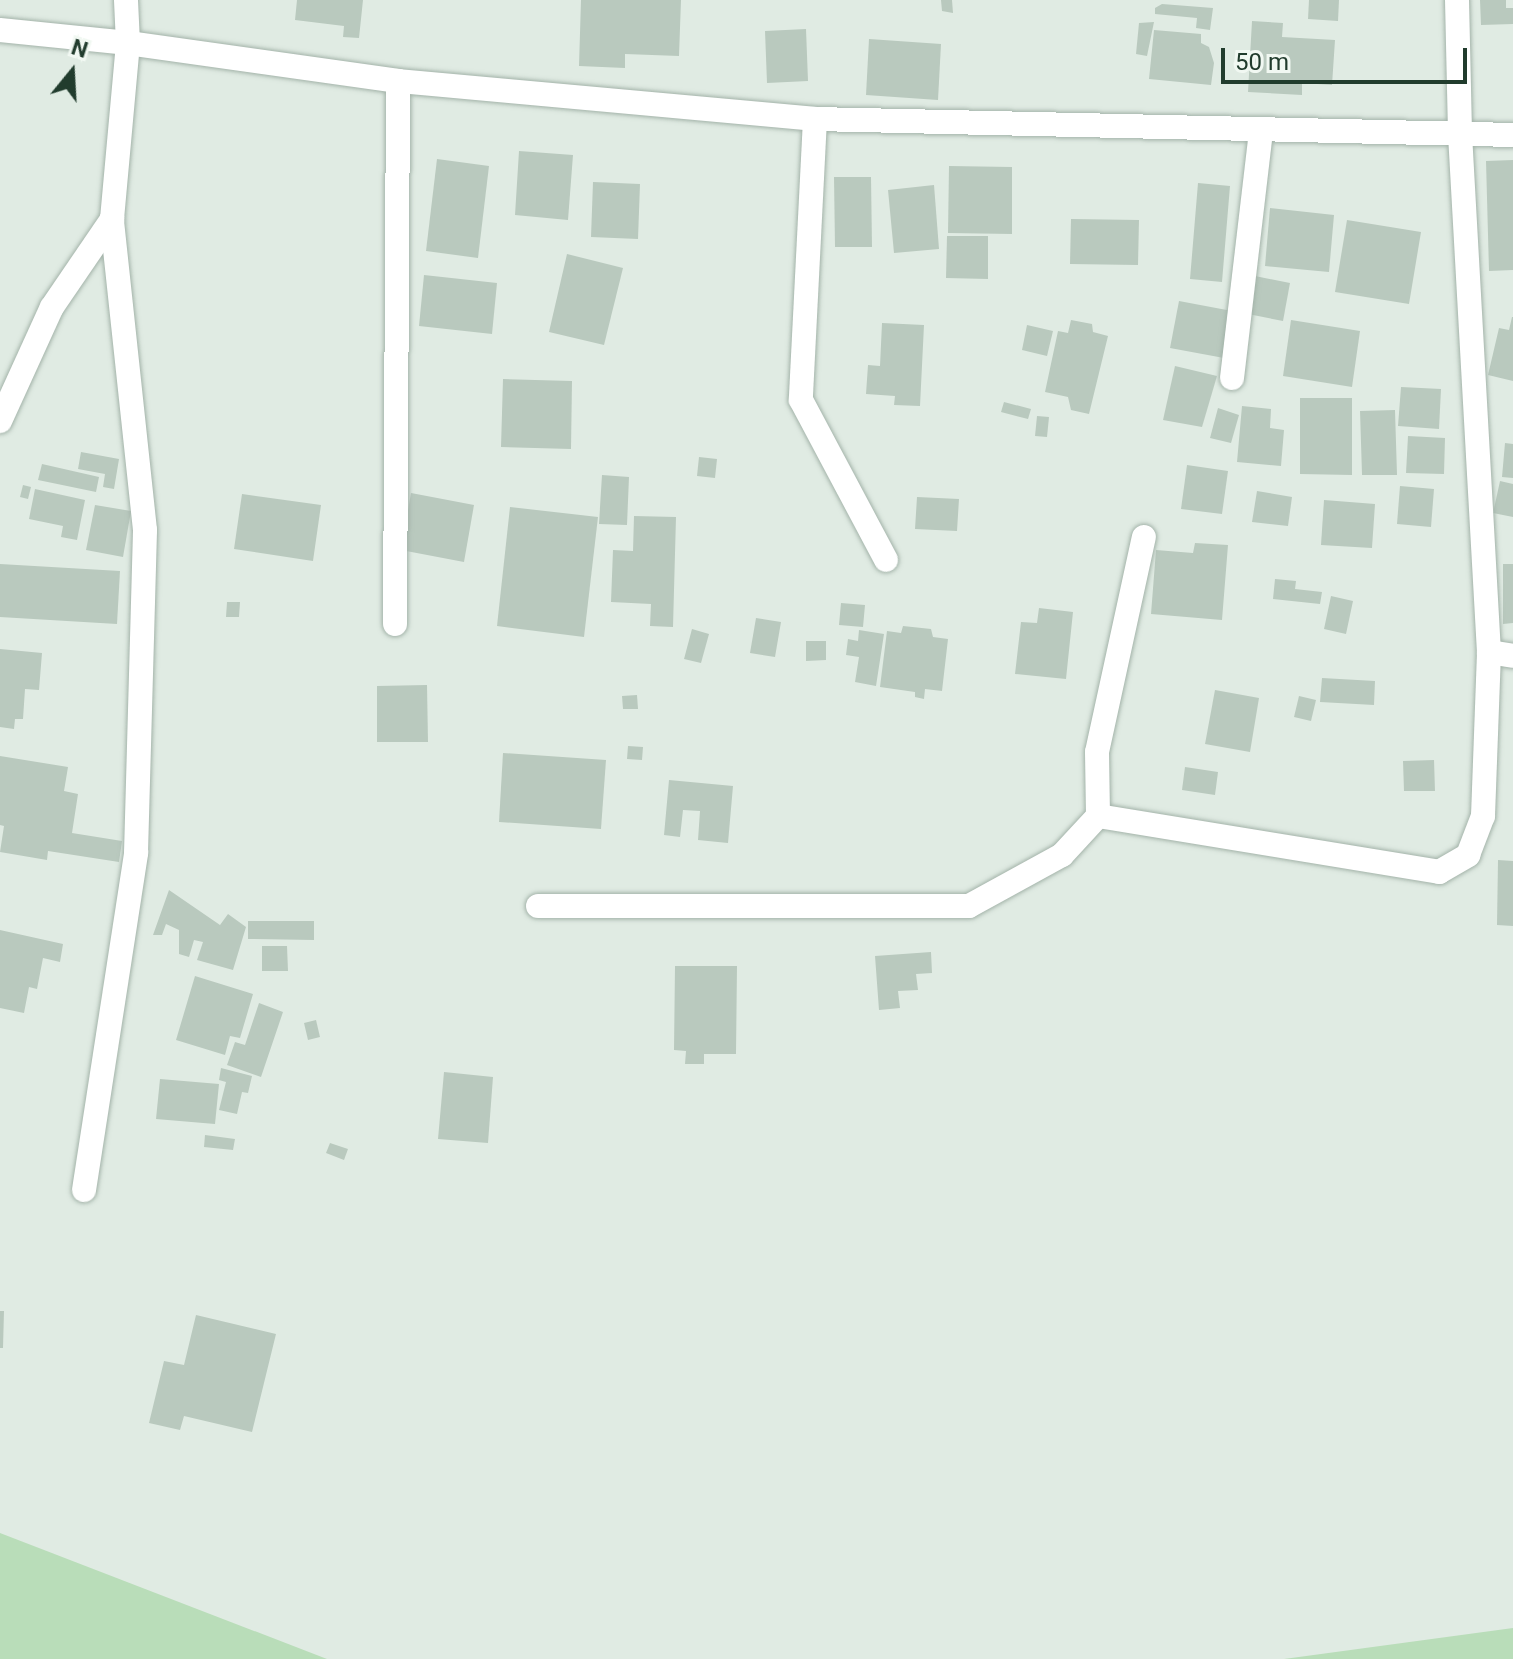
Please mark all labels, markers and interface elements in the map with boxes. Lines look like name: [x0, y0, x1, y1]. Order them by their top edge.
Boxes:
north arrow: [32, 32, 112, 112]
scale bar: [1225, 32, 1471, 82]
text: N: [68, 34, 91, 63]
text: 50 m: [1235, 48, 1289, 76]

